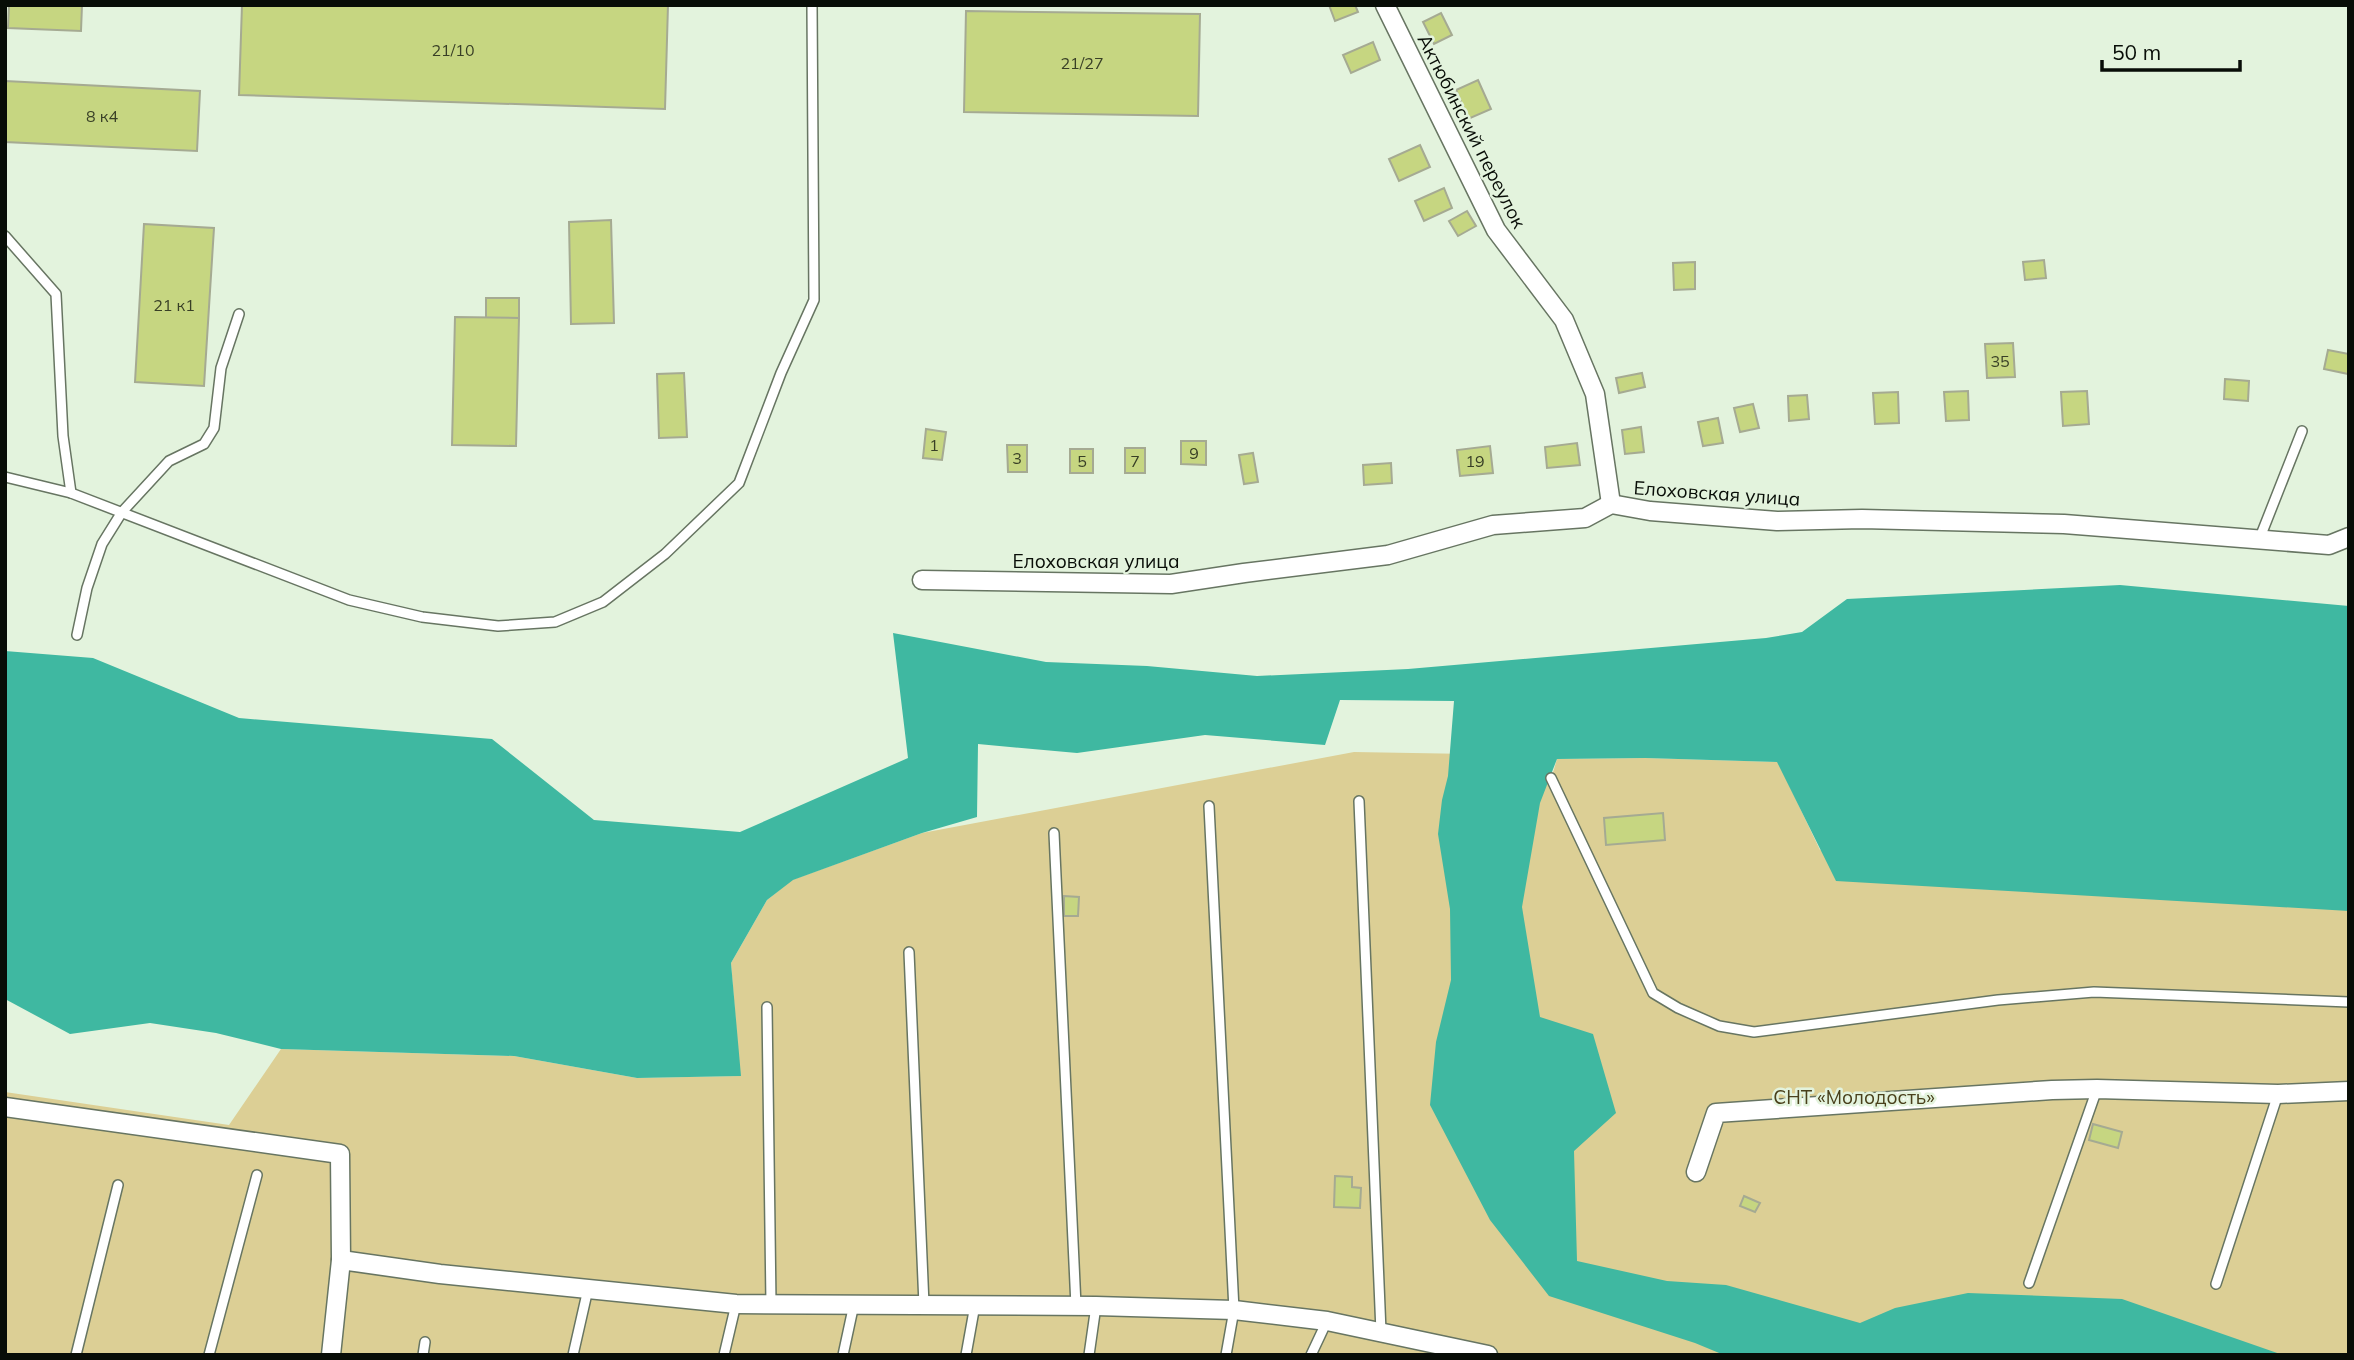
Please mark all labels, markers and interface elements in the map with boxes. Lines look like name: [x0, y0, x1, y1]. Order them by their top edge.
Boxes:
scale bar: [2102, 28, 2240, 72]
street label: Актюбинский переулок: [1413, 30, 1532, 233]
text: 50 m: [2112, 39, 2161, 65]
house number: 21/10: [432, 40, 474, 60]
house number: 21/27: [1061, 53, 1103, 73]
house number: 8 к4: [86, 106, 118, 126]
house number: 21 к1: [153, 295, 195, 315]
house number: 35: [1990, 351, 2010, 371]
house number: 1: [929, 435, 939, 455]
house number: 9: [1189, 443, 1199, 463]
house number: 3: [1012, 448, 1022, 468]
house number: 5: [1077, 451, 1087, 471]
house number: 7: [1130, 451, 1140, 471]
house number: 19: [1465, 451, 1485, 471]
street label: Елоховская улица: [1633, 475, 1801, 511]
street label: Елоховская улица: [1012, 549, 1180, 573]
park label: СНТ «Молодость»: [1773, 1085, 1935, 1109]

